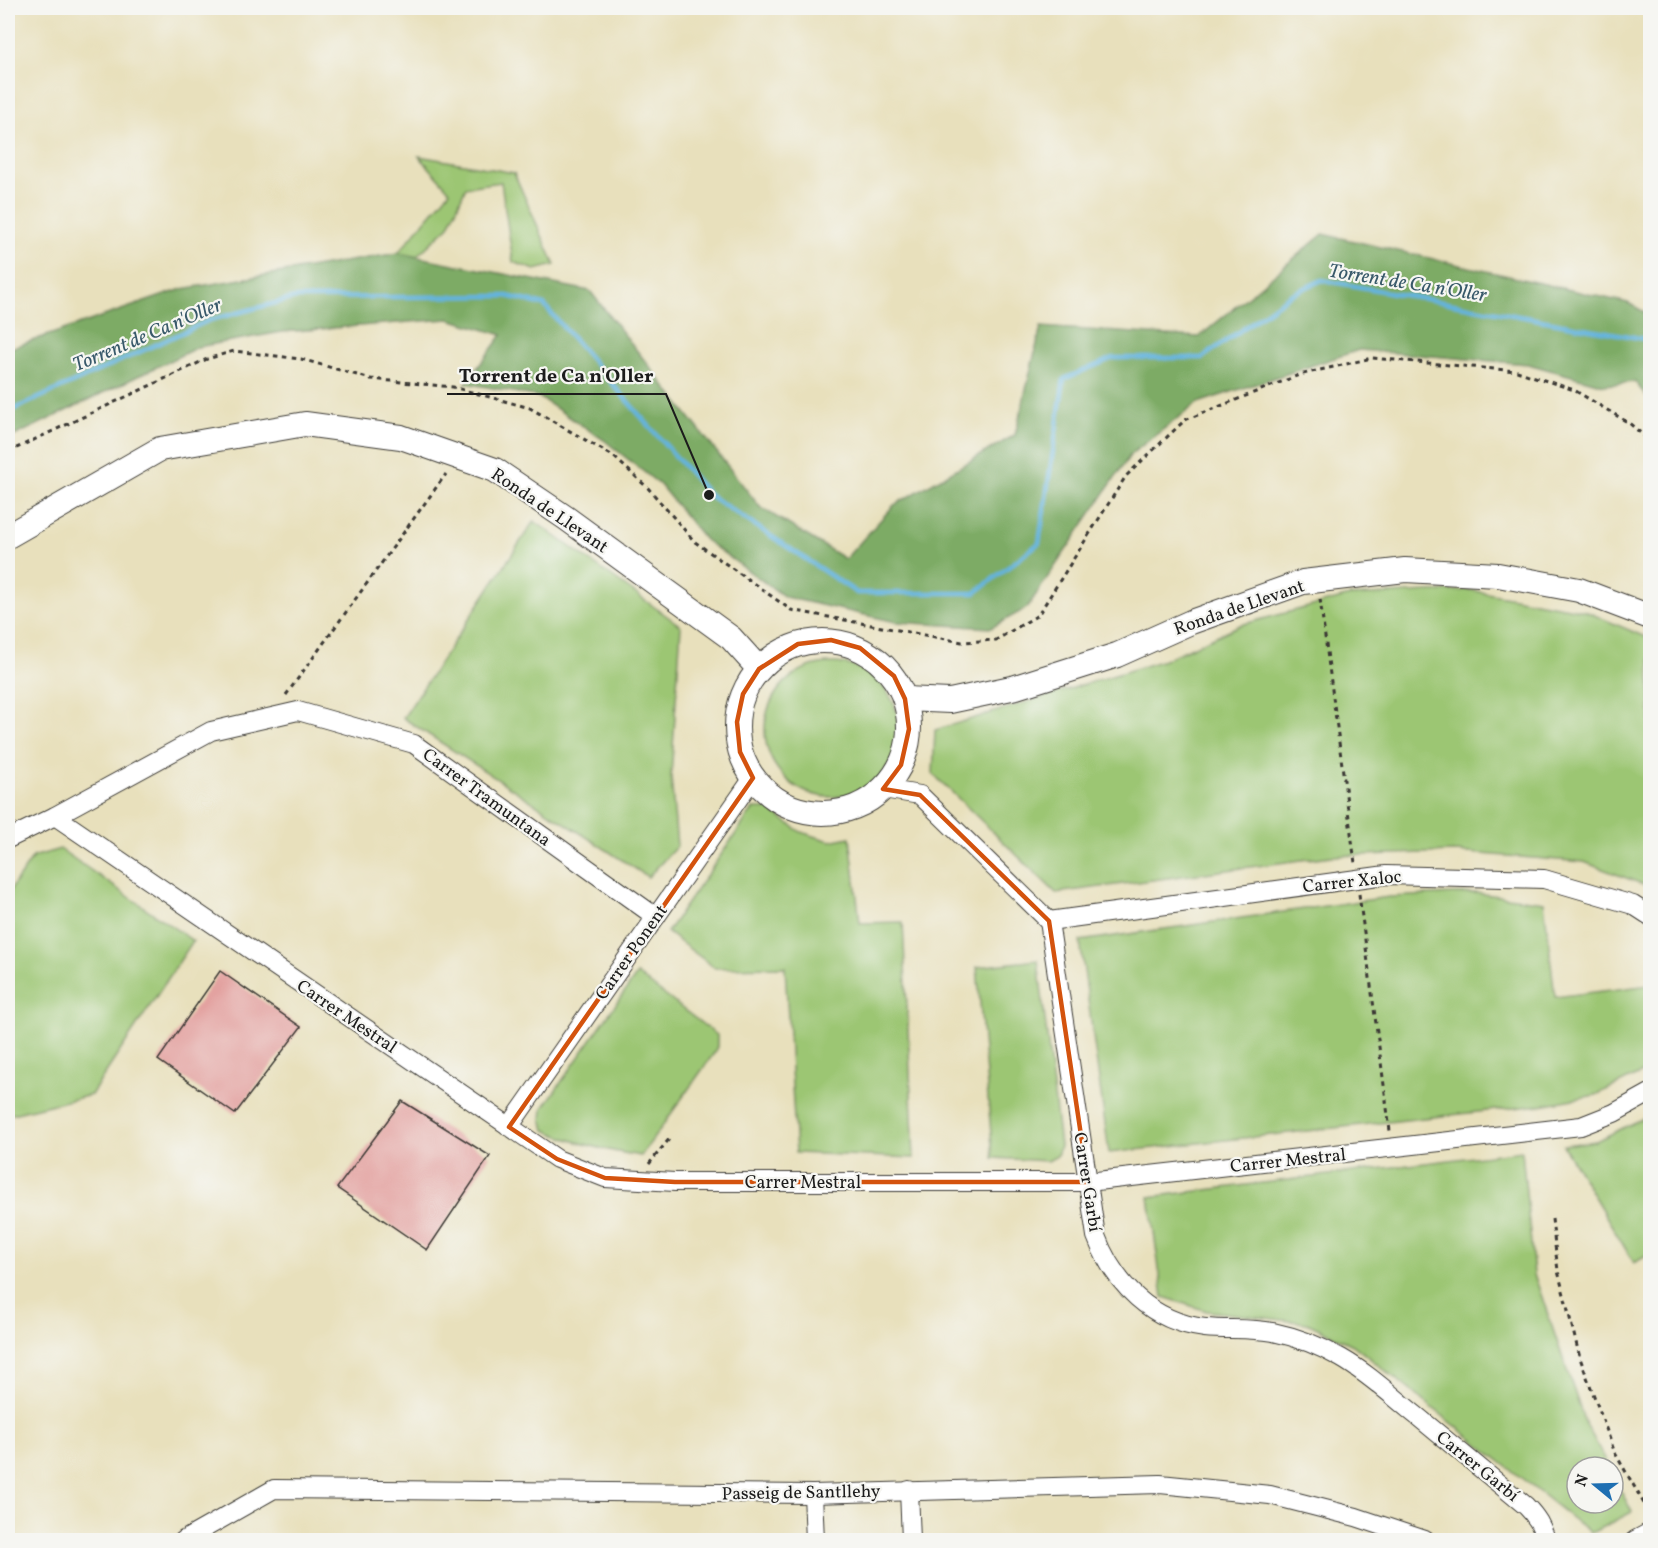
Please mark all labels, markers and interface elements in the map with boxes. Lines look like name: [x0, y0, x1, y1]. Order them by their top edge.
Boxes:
water label: Torrent de Ca n'Oller: [1327, 258, 1489, 310]
water label: Torrent de Ca n'Oller: [69, 292, 227, 380]
callout: Torrent de Ca n'Oller: [447, 356, 666, 394]
text: Torrent de Ca n'Oller: [458, 363, 654, 391]
street label: Ronda de Llevant: [486, 463, 613, 560]
street label: Ronda de Llevant: [1171, 574, 1308, 642]
street label: Carrer Tramuntana: [417, 743, 555, 853]
street label: Carrer Xaloc: [1301, 865, 1403, 900]
street label: Carrer Ponent: [590, 900, 674, 1006]
street label: Carrer Mestral: [291, 974, 401, 1060]
street label: Carrer Garbí: [1066, 1131, 1107, 1234]
street label: Carrer Mestral: [1229, 1143, 1347, 1180]
street label: Carrer Mestral: [745, 1171, 861, 1196]
street label: Carrer Garbí: [1430, 1426, 1524, 1509]
north arrow: [1565, 1455, 1625, 1515]
text: N: [1570, 1471, 1595, 1490]
street label: Passeig de Santllehy: [721, 1480, 881, 1507]

